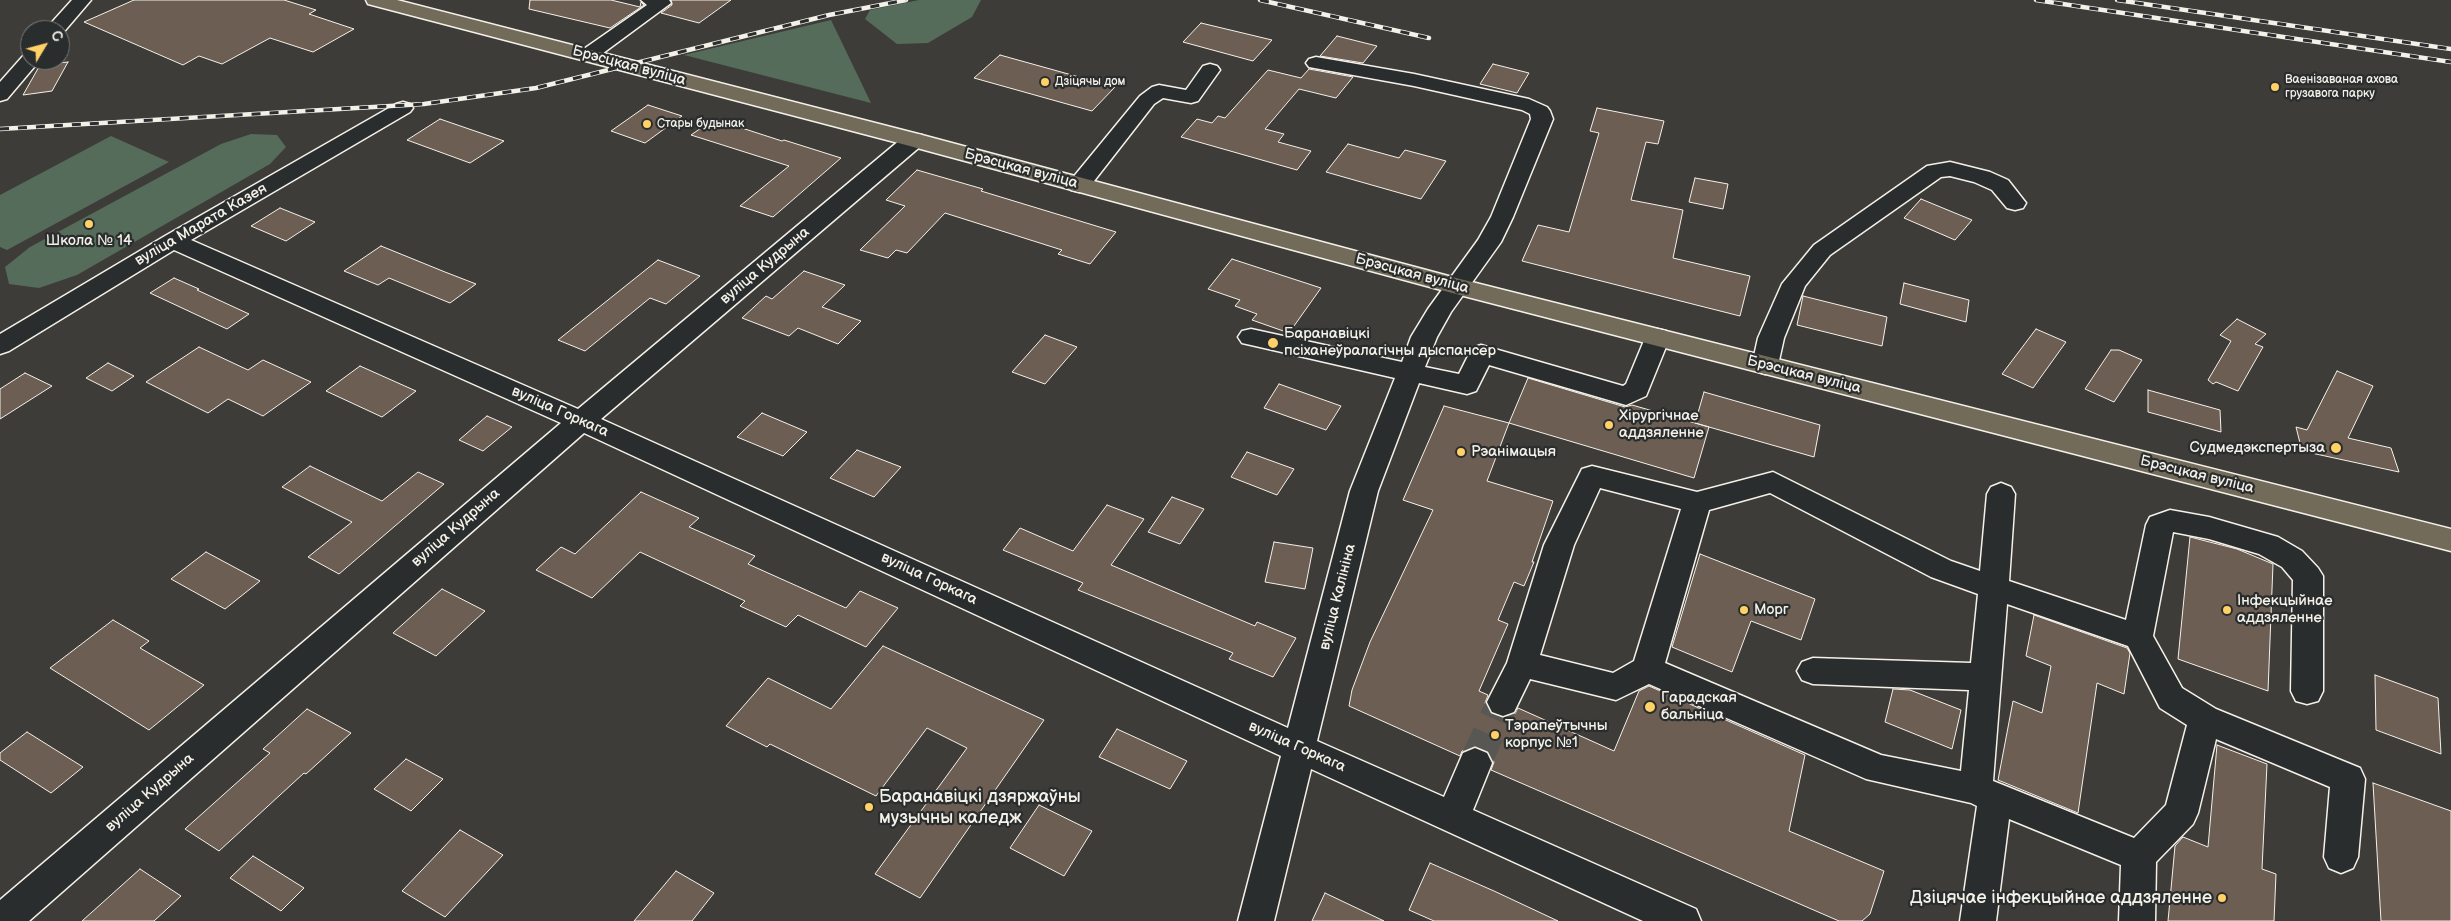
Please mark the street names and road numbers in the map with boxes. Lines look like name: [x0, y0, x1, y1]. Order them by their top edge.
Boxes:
street label: Брэсцкая вуліца: [570, 42, 688, 90]
street label: Брэсцкая вуліца: [962, 145, 1080, 193]
street label: вуліца Марата Казея: [132, 180, 270, 270]
street label: вуліца Кудрына: [717, 223, 813, 309]
street label: Брэсцкая вуліца: [1353, 250, 1471, 298]
street label: Брэсцкая вуліца: [1745, 352, 1863, 398]
street label: вуліца Горкага: [509, 383, 611, 441]
street label: Брэсцкая вуліца: [2138, 452, 2256, 498]
street label: вуліца Кудрына: [408, 485, 504, 571]
street label: вуліца Калініна: [1316, 542, 1360, 652]
street label: вуліца Горкага: [878, 549, 980, 609]
street label: вуліца Горкага: [1246, 718, 1348, 776]
street label: вуліца Кудрына: [102, 750, 198, 836]

